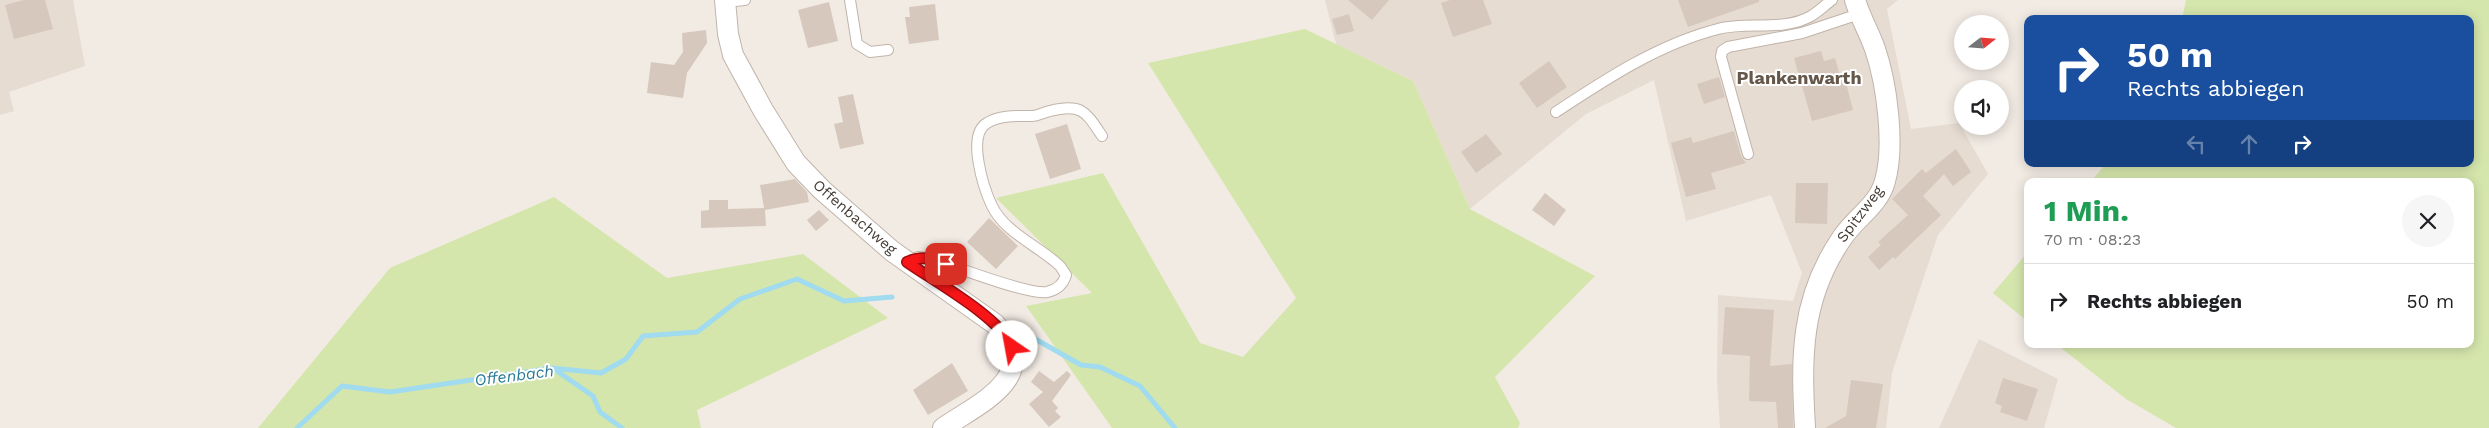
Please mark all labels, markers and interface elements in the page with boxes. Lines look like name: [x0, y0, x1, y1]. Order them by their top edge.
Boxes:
north arrow: [1954, 15, 2009, 70]
map controls: [1954, 15, 2009, 135]
text: 50 m: [2127, 34, 2213, 76]
icon: right: [2044, 35, 2109, 100]
district label: Plankenwarth: [1736, 67, 1862, 88]
text: Rechts abbiegen: [2127, 76, 2305, 101]
button: sound: [1954, 80, 2009, 135]
icon: left: [2182, 130, 2210, 158]
icon: ahead: [2235, 130, 2263, 158]
icon: right: [2288, 130, 2316, 158]
street label: Offenbachweg: [809, 176, 901, 258]
street label: Spitzweg: [1833, 182, 1887, 246]
text: 1 Min.: [2044, 193, 2129, 228]
button: close: [2402, 195, 2454, 247]
text: 70 m · 08:23: [2044, 230, 2141, 249]
pin: [925, 243, 967, 285]
icon: arrive: [932, 250, 960, 278]
icon: right: [2044, 287, 2072, 315]
text: Rechts abbiegen: [2087, 290, 2242, 313]
text: 50 m: [2407, 290, 2454, 313]
position arrow: [985, 320, 1037, 372]
water label: Offenbach: [473, 361, 555, 390]

